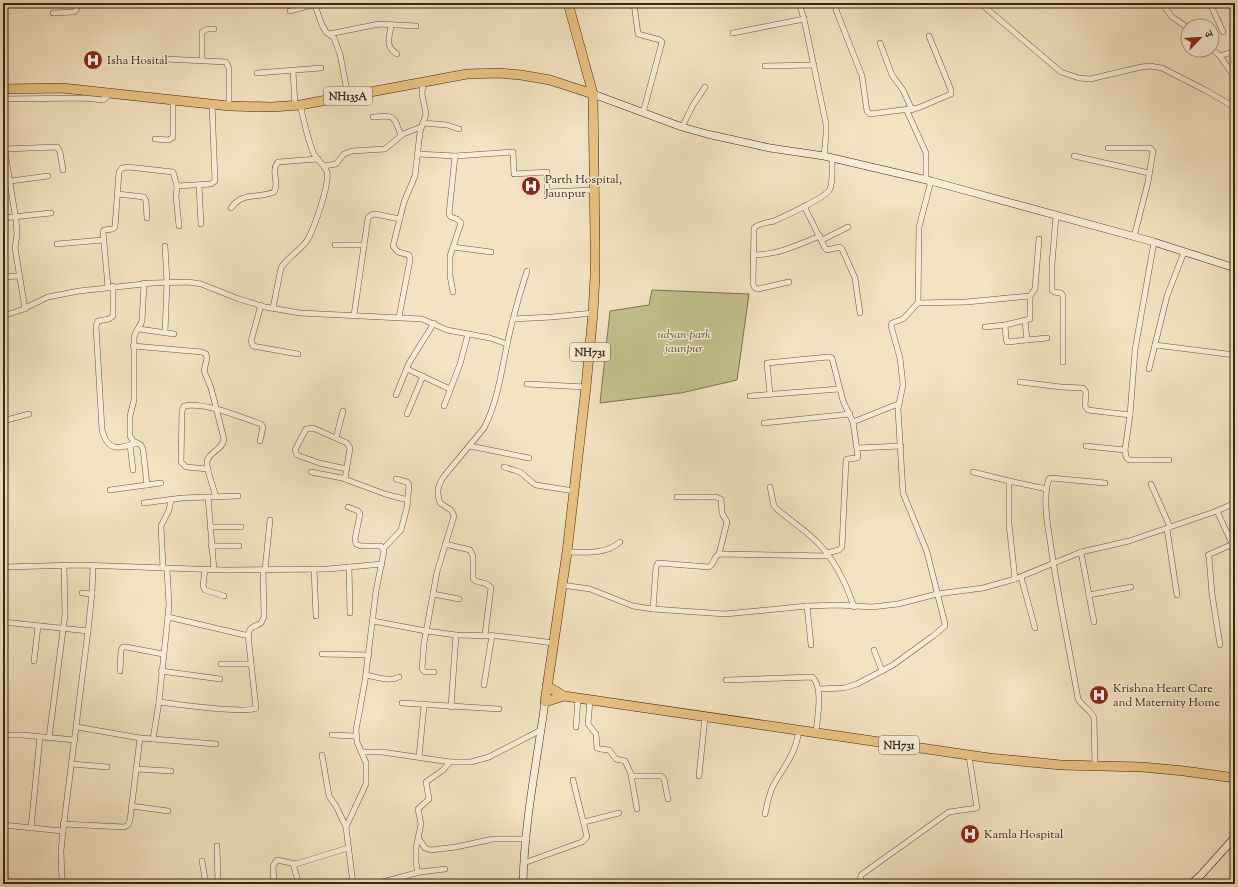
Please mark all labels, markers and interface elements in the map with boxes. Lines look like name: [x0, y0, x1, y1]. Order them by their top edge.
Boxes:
north arrow: [1180, 18, 1220, 58]
text: उ: [1199, 27, 1217, 41]
hospital icon: Isha Hosital: [82, 49, 104, 71]
place label: Isha Hosital: [107, 52, 169, 70]
road number: NH135A: [324, 87, 372, 105]
place label: Parth Hospital, Jaunpur: [544, 171, 622, 203]
hospital icon: Parth Hospital, Jaunpur: [520, 175, 542, 197]
park label: udyan park jaunpur: [657, 326, 711, 358]
road number: NH731: [570, 343, 610, 361]
place label: Krishna Heart Care and Maternity Home: [1113, 680, 1220, 712]
hospital icon: Krishna Heart Care and Maternity Home: [1088, 684, 1110, 706]
road number: NH731: [879, 736, 919, 754]
hospital icon: Kamla Hospital: [959, 823, 981, 845]
place label: Kamla Hospital: [984, 826, 1064, 844]

